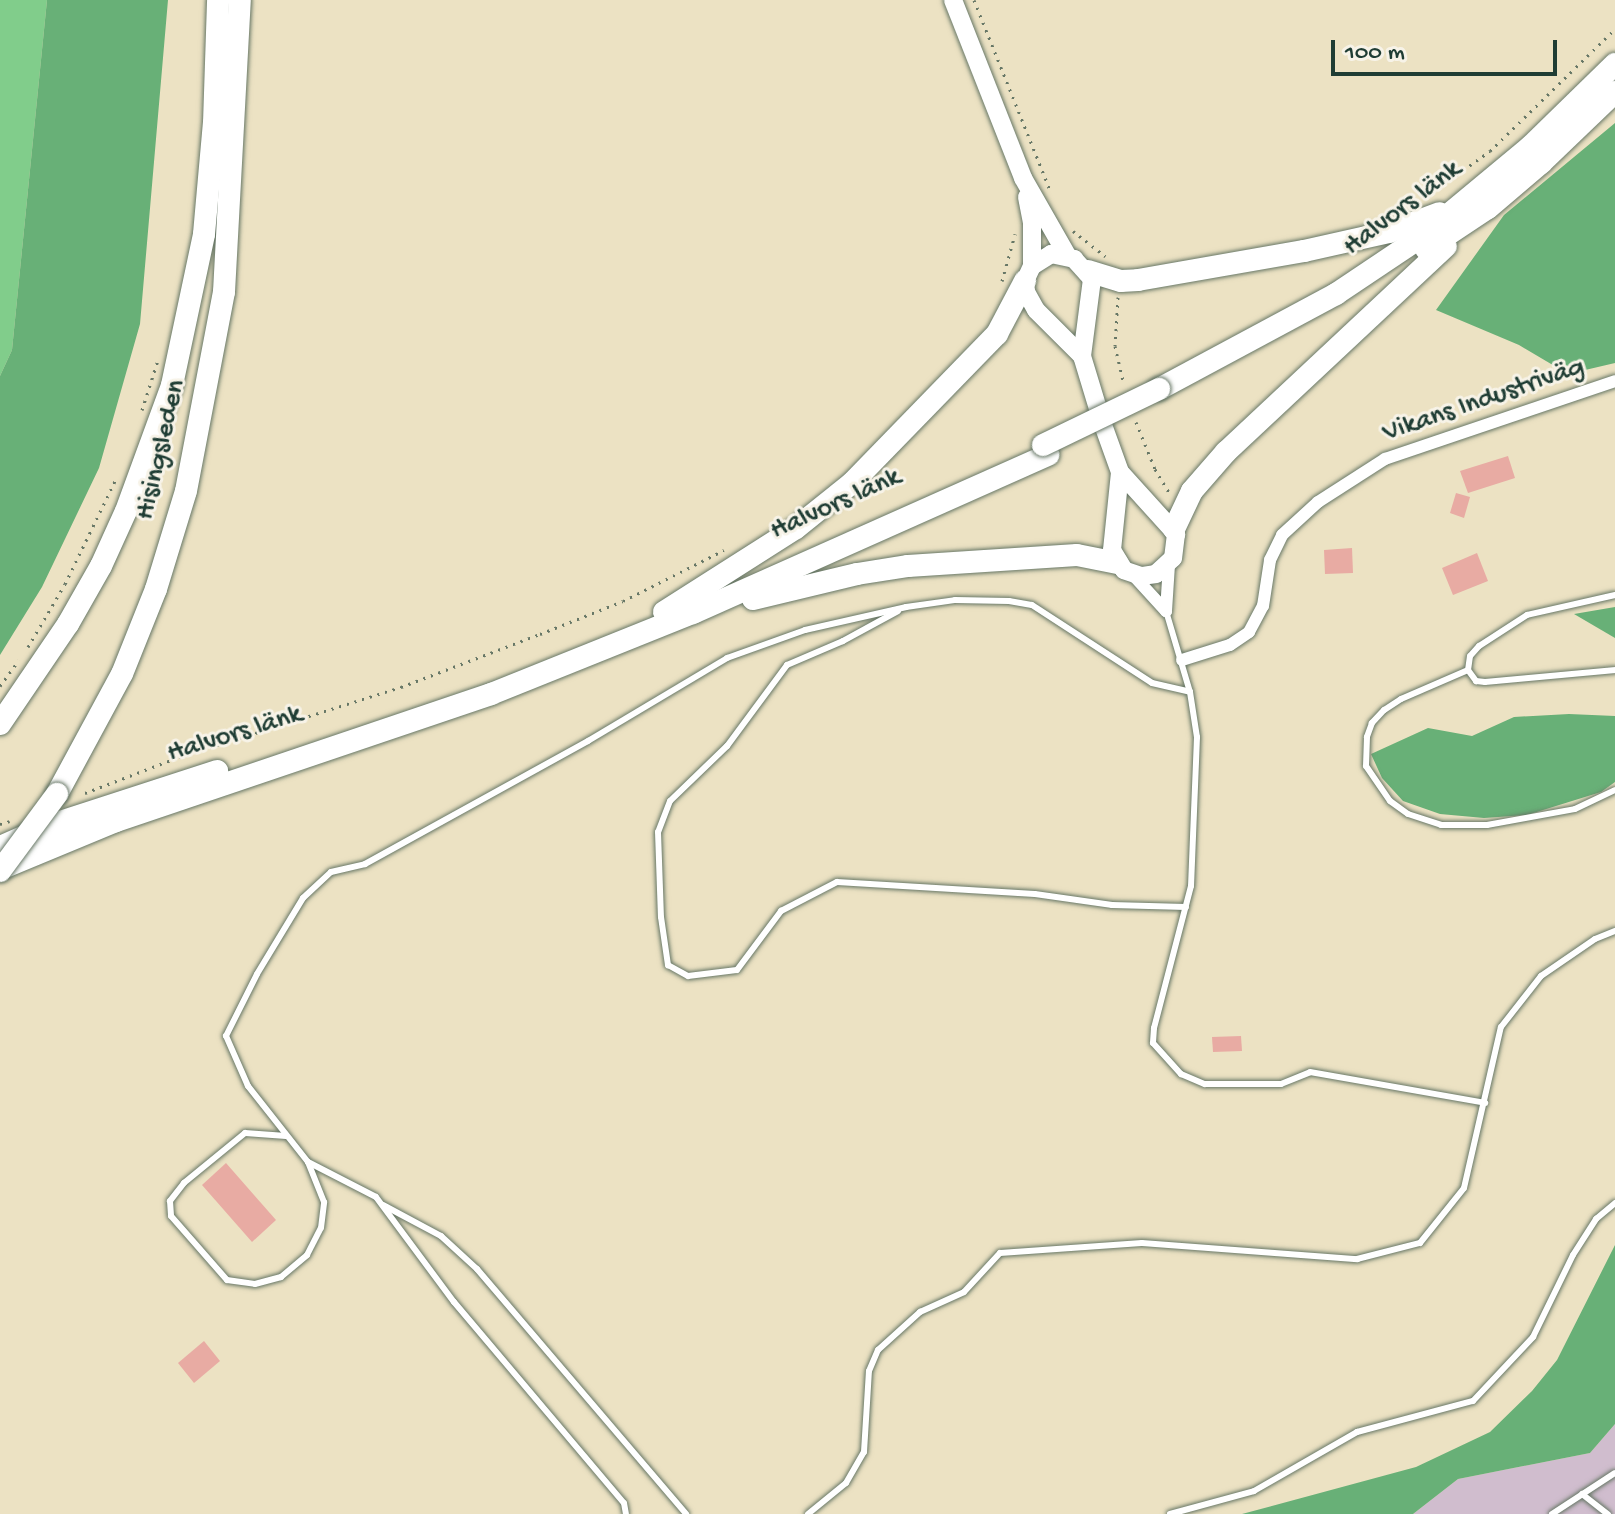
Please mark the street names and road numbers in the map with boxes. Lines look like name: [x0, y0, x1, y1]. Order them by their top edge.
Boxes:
street label: Halvors länk: [1337, 154, 1469, 264]
street label: Vikans Industriväg: [1379, 351, 1589, 451]
street label: Hisingsleden: [130, 377, 194, 523]
street label: Halvors länk: [766, 461, 906, 549]
street label: Halvors länk: [164, 699, 306, 771]

